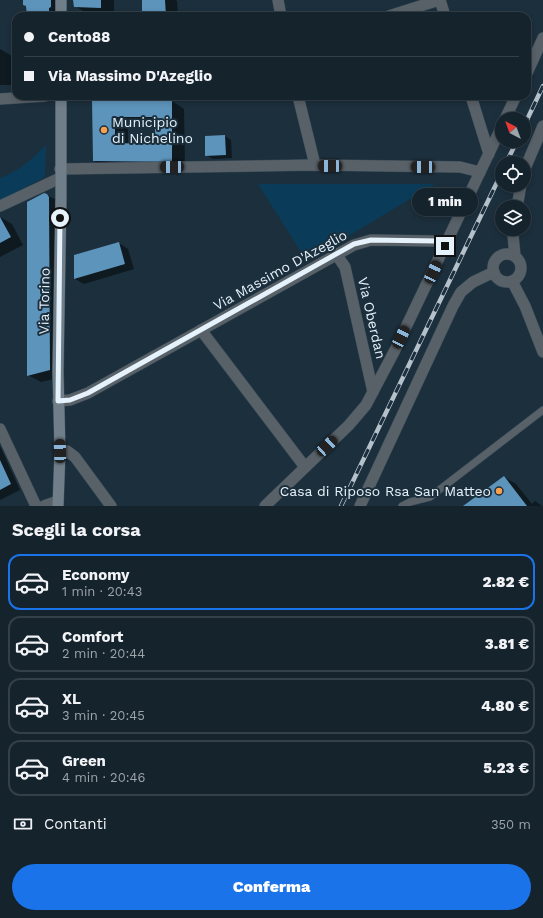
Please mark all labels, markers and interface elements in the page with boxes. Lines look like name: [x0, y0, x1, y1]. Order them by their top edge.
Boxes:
text: Cento88: [48, 28, 111, 46]
text: Via Massimo D'Azeglio: [48, 67, 212, 85]
north arrow: [495, 112, 531, 148]
map controls: [495, 112, 531, 236]
place label: Municipio di Nichelino: [112, 114, 193, 146]
marker: Municipio di Nichelino: [99, 125, 109, 135]
button: locate: [495, 156, 531, 192]
car: [318, 160, 342, 172]
car: [160, 161, 184, 173]
car: [411, 161, 435, 173]
callout: 1 min: [412, 188, 478, 216]
text: 1 min: [428, 194, 462, 209]
button: layers: [495, 200, 531, 236]
route start: [51, 209, 69, 227]
street label: Via Massimo D'Azeglio: [210, 227, 350, 313]
route end: [436, 237, 454, 255]
car: [422, 259, 444, 285]
street label: Via Torino: [35, 268, 53, 334]
street label: Via Oberdan: [355, 276, 389, 360]
car: [390, 324, 412, 350]
car: [314, 433, 340, 459]
car: [54, 439, 66, 463]
place label: Casa di Riposo Rsa San Matteo: [280, 483, 491, 499]
marker: Casa di Riposo Rsa San Matteo: [494, 486, 504, 496]
text: Scegli la corsa: [12, 519, 141, 540]
icon: car: [14, 564, 50, 600]
text: Economy: [62, 566, 129, 584]
text: 2.82 €: [482, 573, 529, 591]
text: 1 min · 20:43: [62, 584, 142, 599]
icon: car: [14, 626, 50, 662]
text: Comfort: [62, 628, 123, 646]
text: 3.81 €: [485, 635, 529, 653]
text: 2 min · 20:44: [62, 646, 145, 661]
icon: car: [14, 688, 50, 724]
text: XL: [62, 690, 81, 708]
text: 4.80 €: [481, 697, 529, 715]
text: 3 min · 20:45: [62, 708, 145, 723]
icon: car: [14, 750, 50, 786]
text: Green: [62, 752, 106, 770]
text: 5.23 €: [483, 759, 529, 777]
text: 4 min · 20:46: [62, 770, 145, 785]
icon: cash: [12, 813, 34, 835]
text: Contanti: [44, 815, 107, 833]
text: 350 m: [491, 817, 531, 832]
button: Conferma: [12, 864, 531, 910]

